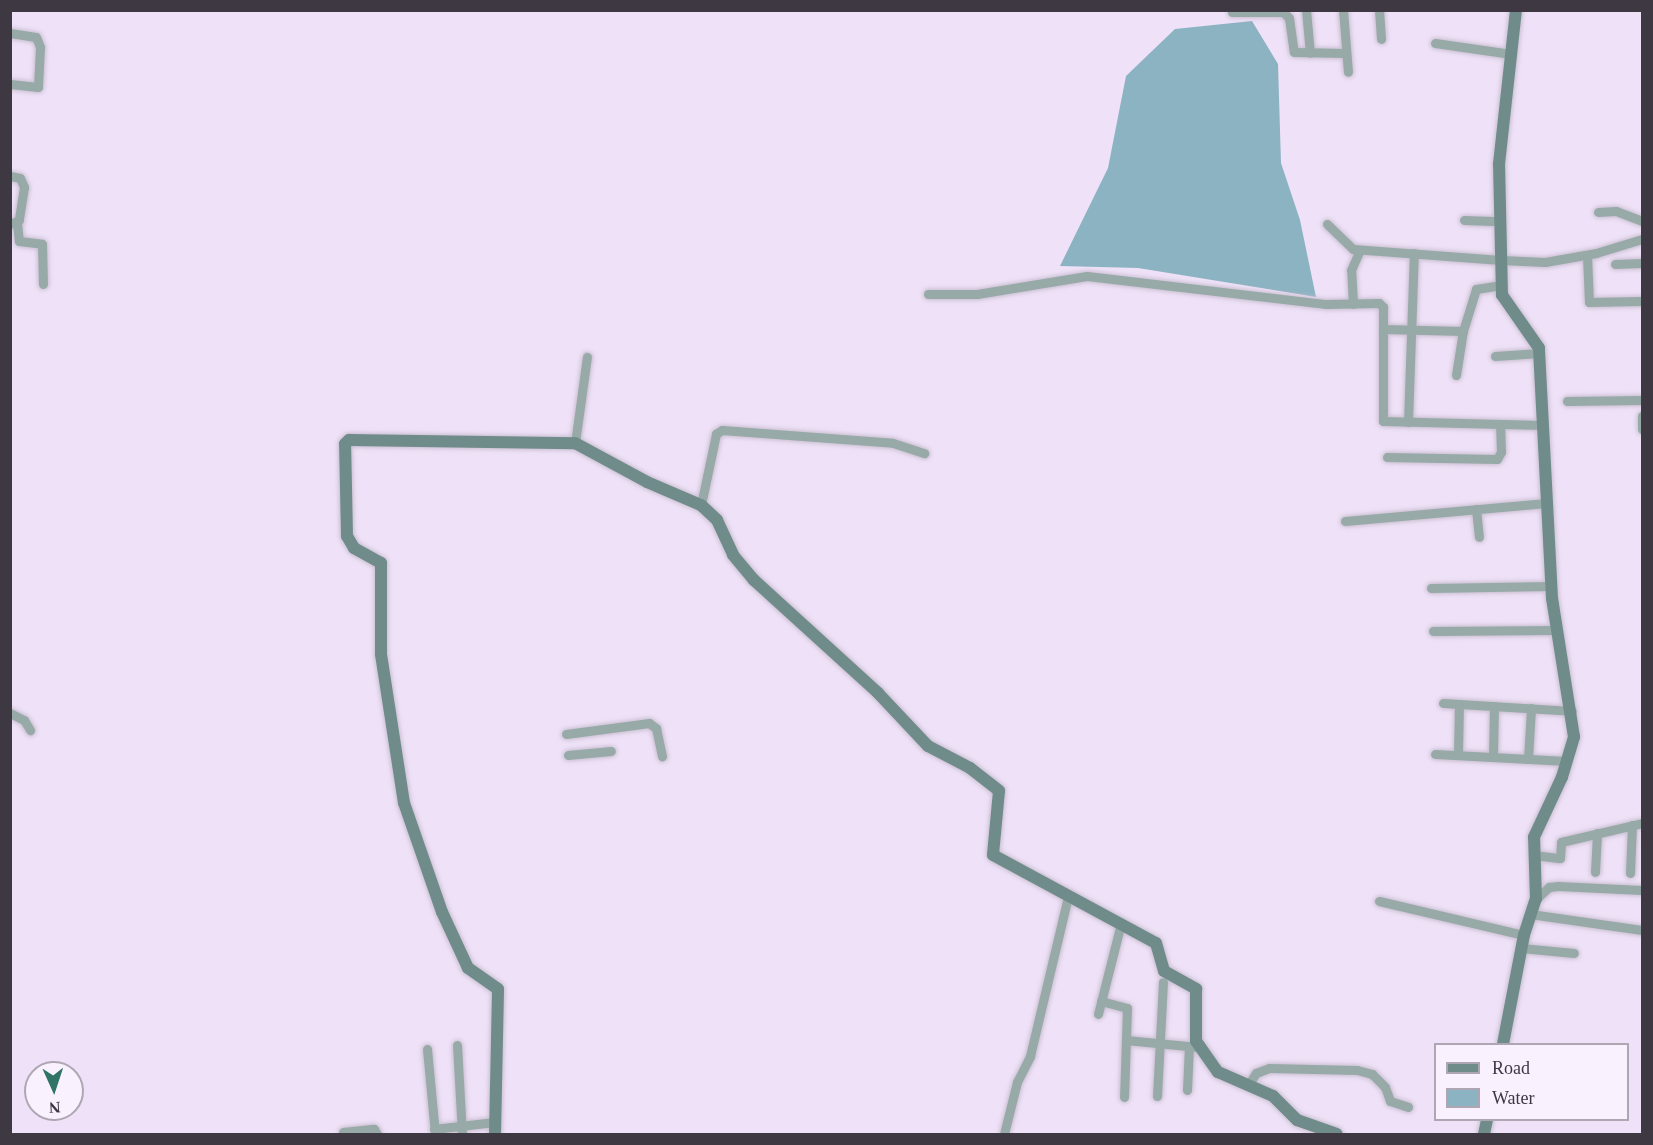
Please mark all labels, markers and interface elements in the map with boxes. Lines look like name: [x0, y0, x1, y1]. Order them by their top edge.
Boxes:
legend: [1434, 1043, 1629, 1121]
text: Road: [1492, 1058, 1530, 1078]
north arrow: [24, 1061, 84, 1121]
text: Water: [1492, 1088, 1535, 1108]
text: N: [49, 1099, 61, 1116]

